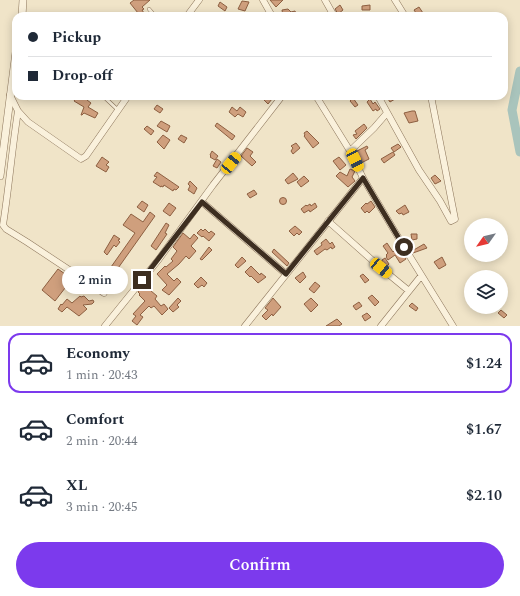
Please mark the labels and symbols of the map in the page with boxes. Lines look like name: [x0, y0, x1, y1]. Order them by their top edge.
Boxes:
car: [344, 147, 366, 173]
car: [219, 150, 243, 176]
north arrow: [464, 218, 508, 262]
route start: [395, 238, 413, 256]
car: [368, 256, 394, 280]
callout: 2 min: [62, 266, 128, 294]
route end: [133, 271, 151, 289]

